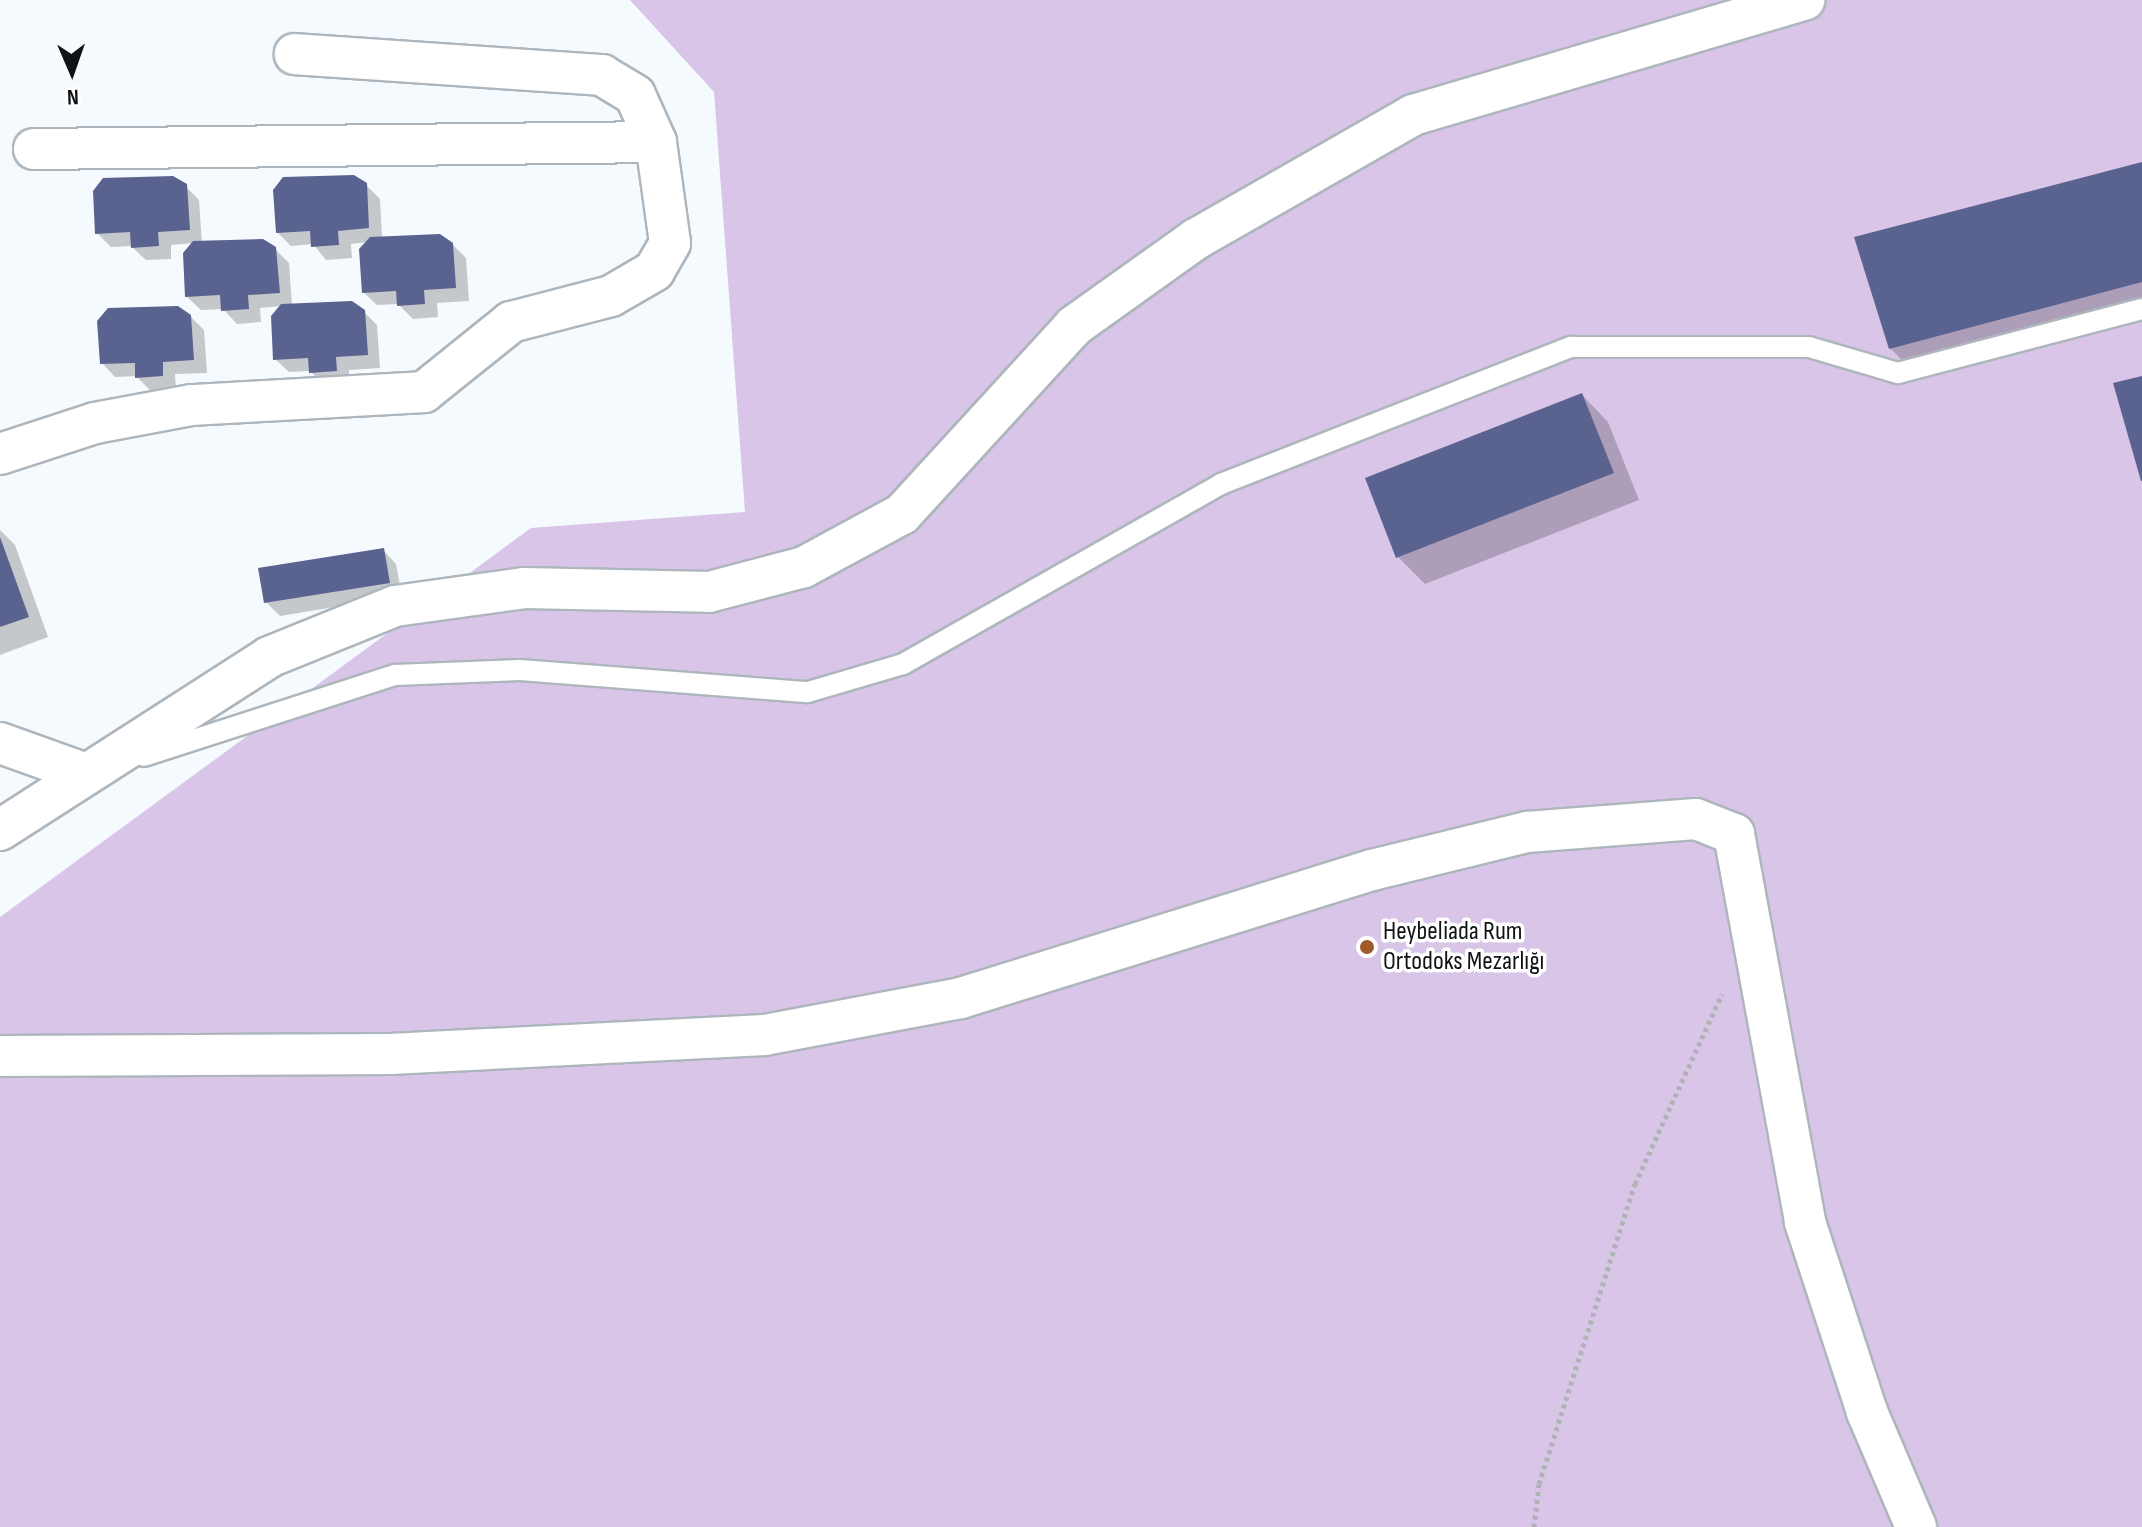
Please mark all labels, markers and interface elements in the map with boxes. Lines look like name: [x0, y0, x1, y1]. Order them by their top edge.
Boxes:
north arrow: [32, 32, 112, 112]
text: N: [67, 83, 79, 110]
place label: Heybeliada Rum Ortodoks Mezarlığı: [1383, 916, 1544, 978]
marker: Heybeliada Rum Ortodoks Mezarlığı: [1358, 938, 1376, 956]

